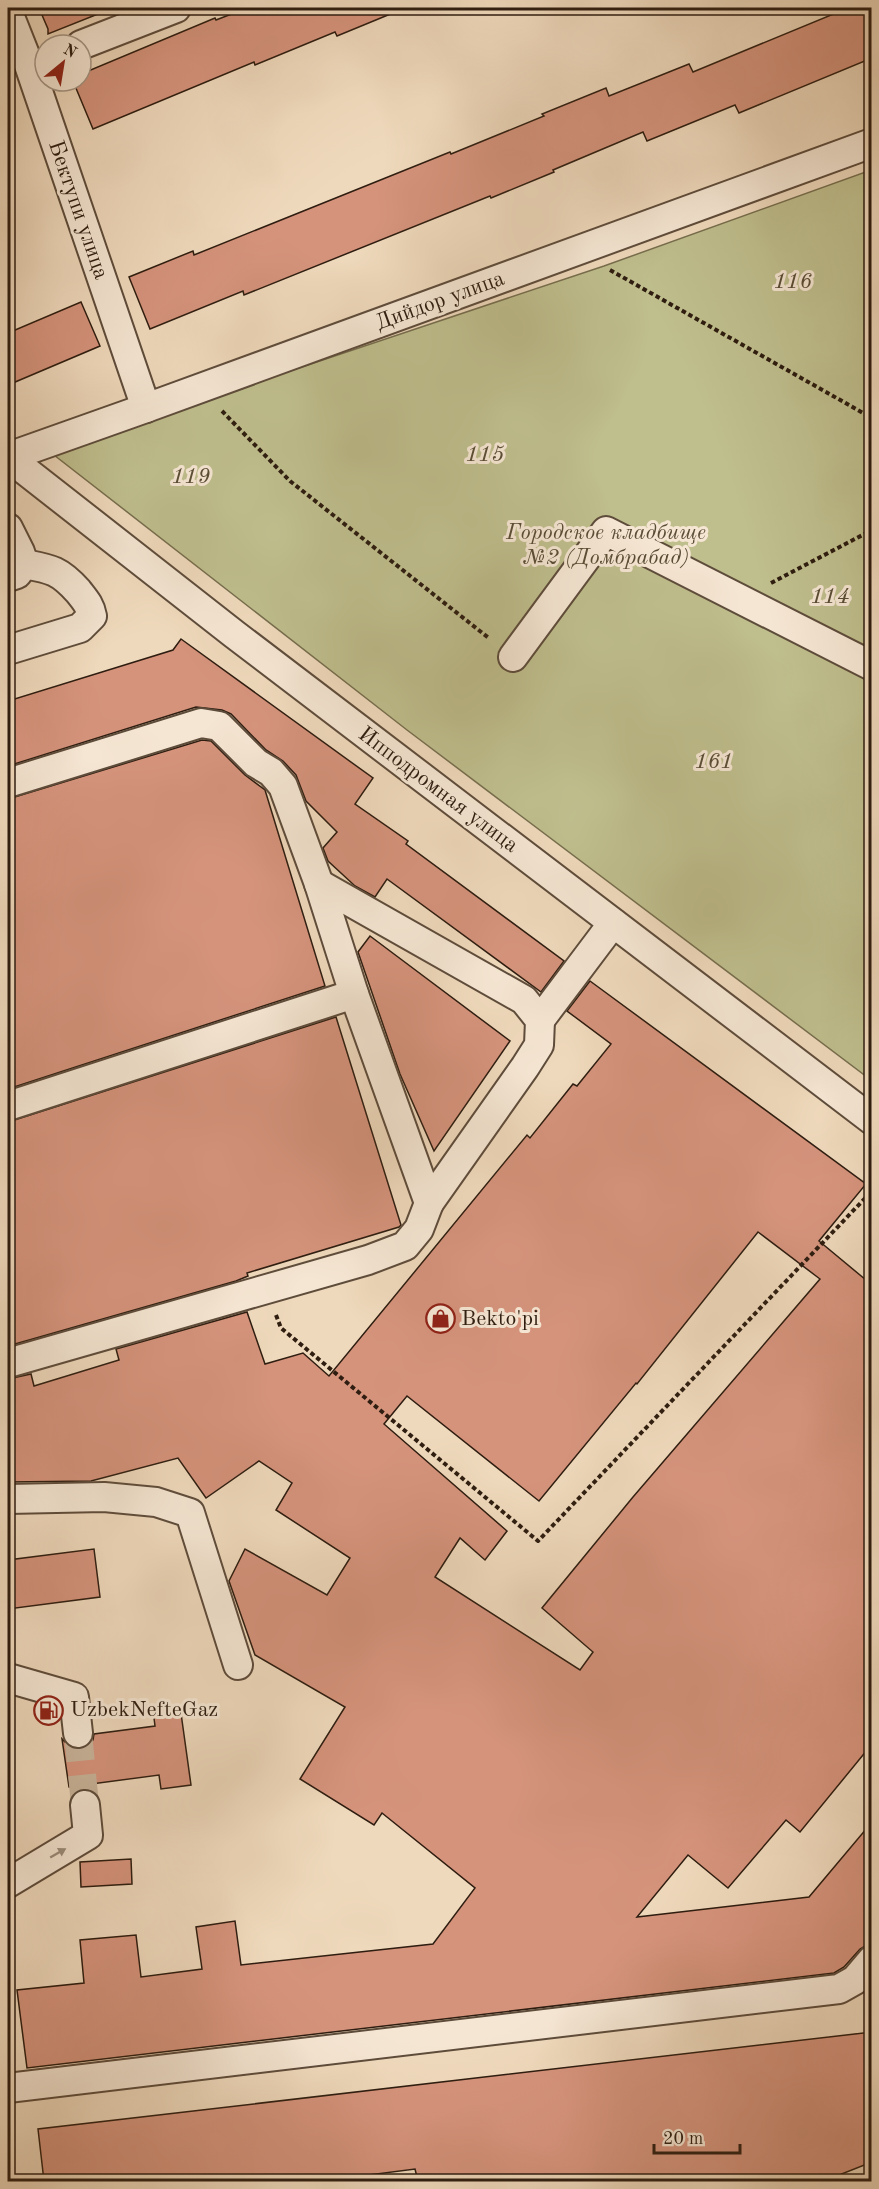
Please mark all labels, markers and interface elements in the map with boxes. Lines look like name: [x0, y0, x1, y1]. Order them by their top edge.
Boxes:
north arrow: [33, 33, 93, 93]
text: N: [60, 42, 79, 62]
street label: Бектупи улица: [44, 138, 112, 282]
street label: Дийдор улица: [373, 267, 508, 335]
park label: 116: [774, 271, 812, 293]
park label: 115: [466, 444, 504, 466]
park label: 119: [172, 466, 210, 488]
park label: Городское кладбище №2 (Домбрабад): [505, 522, 706, 569]
park label: 114: [811, 586, 849, 608]
street label: Ипподромная улица: [354, 723, 522, 857]
park label: 161: [695, 751, 733, 773]
shop icon: Bekto'pi: [424, 1303, 456, 1335]
place label: Bekto'pi: [461, 1308, 539, 1330]
fuel station icon: UzbekNefteGaz: [33, 1694, 65, 1726]
place label: UzbekNefteGaz: [70, 1699, 218, 1721]
one-way arrow: [50, 1848, 67, 1858]
scale bar: [654, 2117, 740, 2155]
text: 20 m: [663, 2130, 703, 2148]

